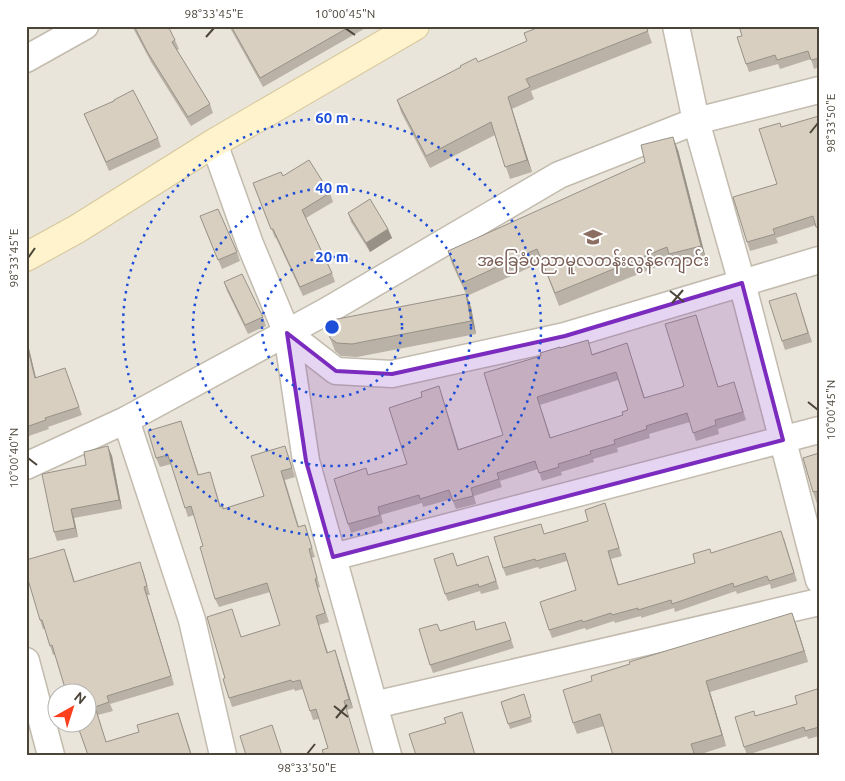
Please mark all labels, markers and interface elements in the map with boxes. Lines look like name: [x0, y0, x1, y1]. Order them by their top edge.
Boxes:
text: 98°33'45"E: [185, 7, 244, 20]
text: 10°00'45"N: [315, 7, 375, 20]
text: 98°33'50"E: [824, 93, 837, 152]
text: 60 m: [315, 109, 349, 126]
text: 40 m: [315, 179, 349, 196]
school or university icon: အခြေခံပညာမူလတန်းလွန်ကျောင်း: [582, 226, 604, 248]
text: 98°33'45"E: [7, 228, 20, 287]
text: 20 m: [315, 248, 349, 265]
place label: အခြေခံပညာမူလတန်းလွန်ကျောင်း: [477, 249, 709, 275]
centre of rings: [323, 318, 341, 336]
text: 10°00'45"N: [824, 380, 837, 440]
text: 10°00'40"N: [7, 428, 20, 488]
north arrow: [48, 684, 98, 734]
text: N: [71, 688, 89, 707]
text: 98°33'50"E: [278, 761, 337, 774]

